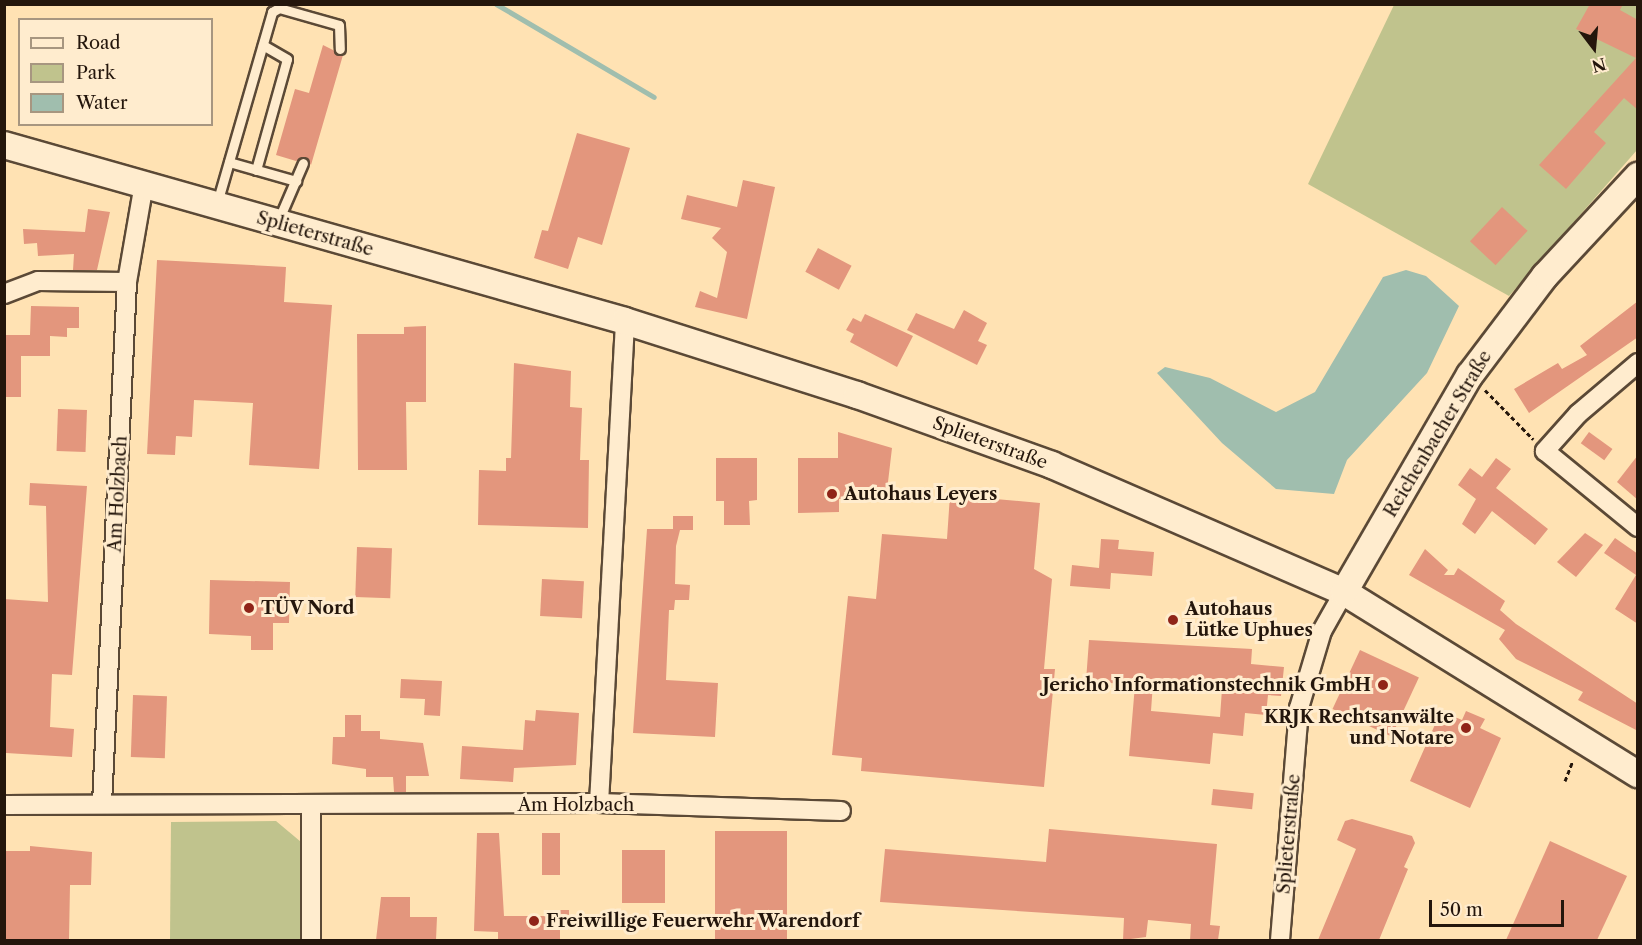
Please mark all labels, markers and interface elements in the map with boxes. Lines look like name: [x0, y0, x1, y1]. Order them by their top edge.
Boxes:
legend: [18, 18, 213, 126]
north arrow: [1564, 18, 1624, 78]
text: Road: [76, 32, 121, 54]
text: N: [1590, 54, 1608, 77]
text: Park: [76, 62, 115, 84]
text: Water: [76, 92, 128, 114]
street label: Splieterstraße: [254, 207, 376, 261]
street label: Reichenbacher Straße: [1380, 347, 1496, 521]
street label: Splieterstraße: [930, 412, 1050, 474]
street label: Am Holzbach: [104, 435, 132, 553]
place label: Autohaus Leyers: [844, 483, 997, 505]
marker: Autohaus Leyers: [825, 487, 839, 501]
place label: TÜV Nord: [261, 597, 355, 619]
place label: Autohaus Lütke Uphues: [1185, 599, 1313, 642]
marker: TÜV Nord: [242, 601, 256, 615]
marker: Autohaus Lütke Uphues: [1166, 613, 1180, 627]
place label: Jericho Informationstechnik GmbH: [1042, 674, 1371, 696]
marker: Jericho Informationstechnik GmbH: [1376, 678, 1390, 692]
place label: KRJK Rechtsanwälte und Notare: [1264, 707, 1454, 750]
marker: KRJK Rechtsanwälte und Notare: [1459, 721, 1473, 735]
street label: Splieterstraße: [1273, 773, 1305, 895]
street label: Am Holzbach: [518, 794, 634, 816]
scale bar: [1432, 888, 1567, 926]
text: 50 m: [1440, 899, 1483, 921]
place label: Freiwillige Feuerwehr Warendorf: [546, 910, 860, 932]
marker: Freiwillige Feuerwehr Warendorf: [527, 914, 541, 928]

